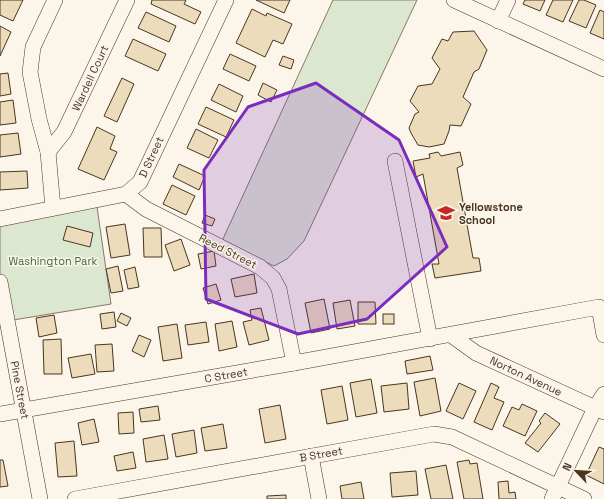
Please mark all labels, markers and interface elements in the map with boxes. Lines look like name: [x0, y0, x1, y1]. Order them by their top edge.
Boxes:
street label: Wardell Court: [69, 43, 111, 113]
street label: D Street: [135, 134, 167, 180]
place label: Yellowstone School: [459, 200, 523, 227]
school or university icon: Yellowstone School: [436, 203, 456, 223]
street label: Reed Street: [197, 230, 259, 272]
park label: Washington Park: [9, 254, 98, 268]
street label: Norton Avenue: [488, 353, 564, 399]
street label: Pine Street: [7, 360, 33, 420]
street label: C Street: [203, 364, 249, 386]
street label: B Street: [298, 443, 344, 465]
north arrow: [556, 451, 596, 491]
text: N: [559, 460, 575, 473]

